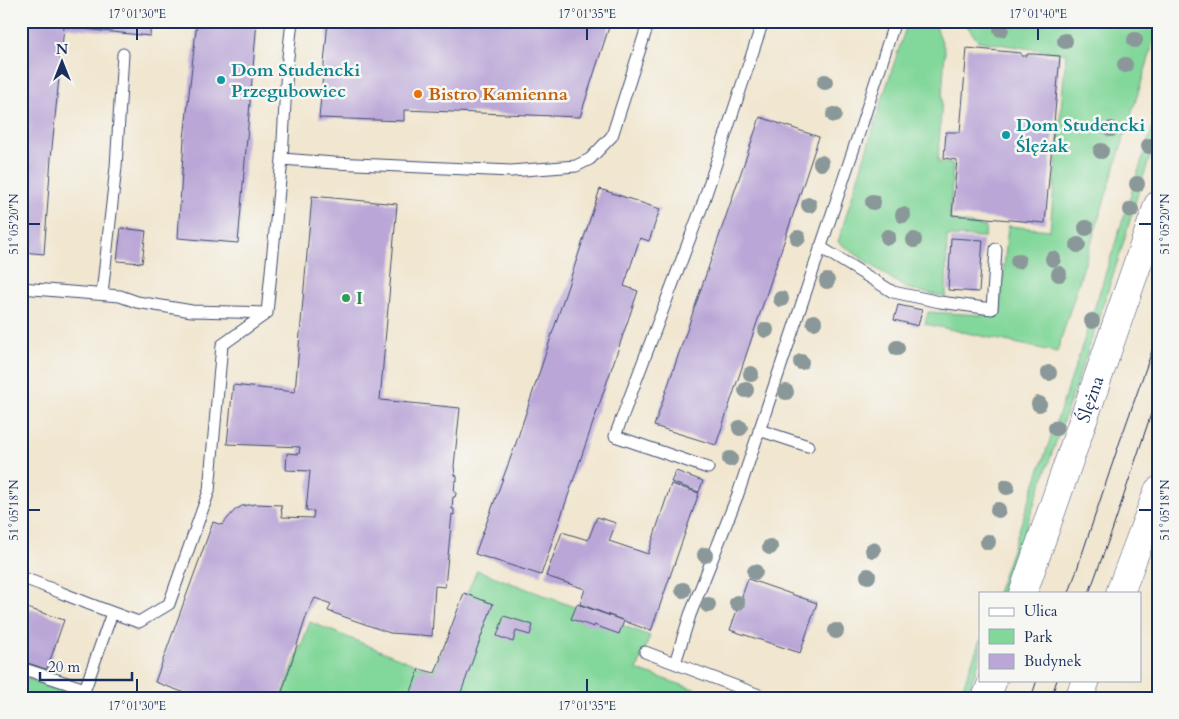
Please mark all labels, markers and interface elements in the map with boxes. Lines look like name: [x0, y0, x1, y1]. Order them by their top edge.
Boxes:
text: 17°01'30"E: [108, 6, 166, 22]
text: 17°01'35"E: [558, 6, 616, 22]
text: 17°01'40"E: [1009, 6, 1067, 22]
north arrow: [38, 38, 88, 88]
text: N: [56, 40, 68, 59]
place label: Dom Studencki Przegubowiec: [231, 58, 360, 104]
marker: Dom Studencki Przegubowiec: [215, 74, 227, 86]
place label: Bistro Kamienna: [428, 82, 568, 107]
marker: Bistro Kamienna: [412, 88, 424, 100]
place label: Dom Studencki Ślężak: [1016, 113, 1145, 159]
marker: Dom Studencki Ślężak: [1000, 129, 1012, 141]
text: 51°05'20"N: [6, 193, 22, 254]
text: 51°05'20"N: [1157, 193, 1173, 254]
place label: I: [356, 286, 363, 311]
marker: I: [340, 292, 352, 304]
street label: Ślężna: [1071, 372, 1110, 426]
text: 51°05'18"N: [6, 479, 22, 540]
text: 51°05'18"N: [1157, 479, 1173, 540]
legend: [979, 592, 1142, 682]
text: Ulica: [1024, 601, 1058, 621]
text: Park: [1024, 627, 1053, 647]
scale bar: [40, 649, 132, 681]
text: Budynek: [1024, 651, 1082, 671]
text: 20 m: [48, 657, 80, 677]
text: 17°01'30"E: [108, 698, 166, 714]
text: 17°01'35"E: [558, 698, 616, 714]

